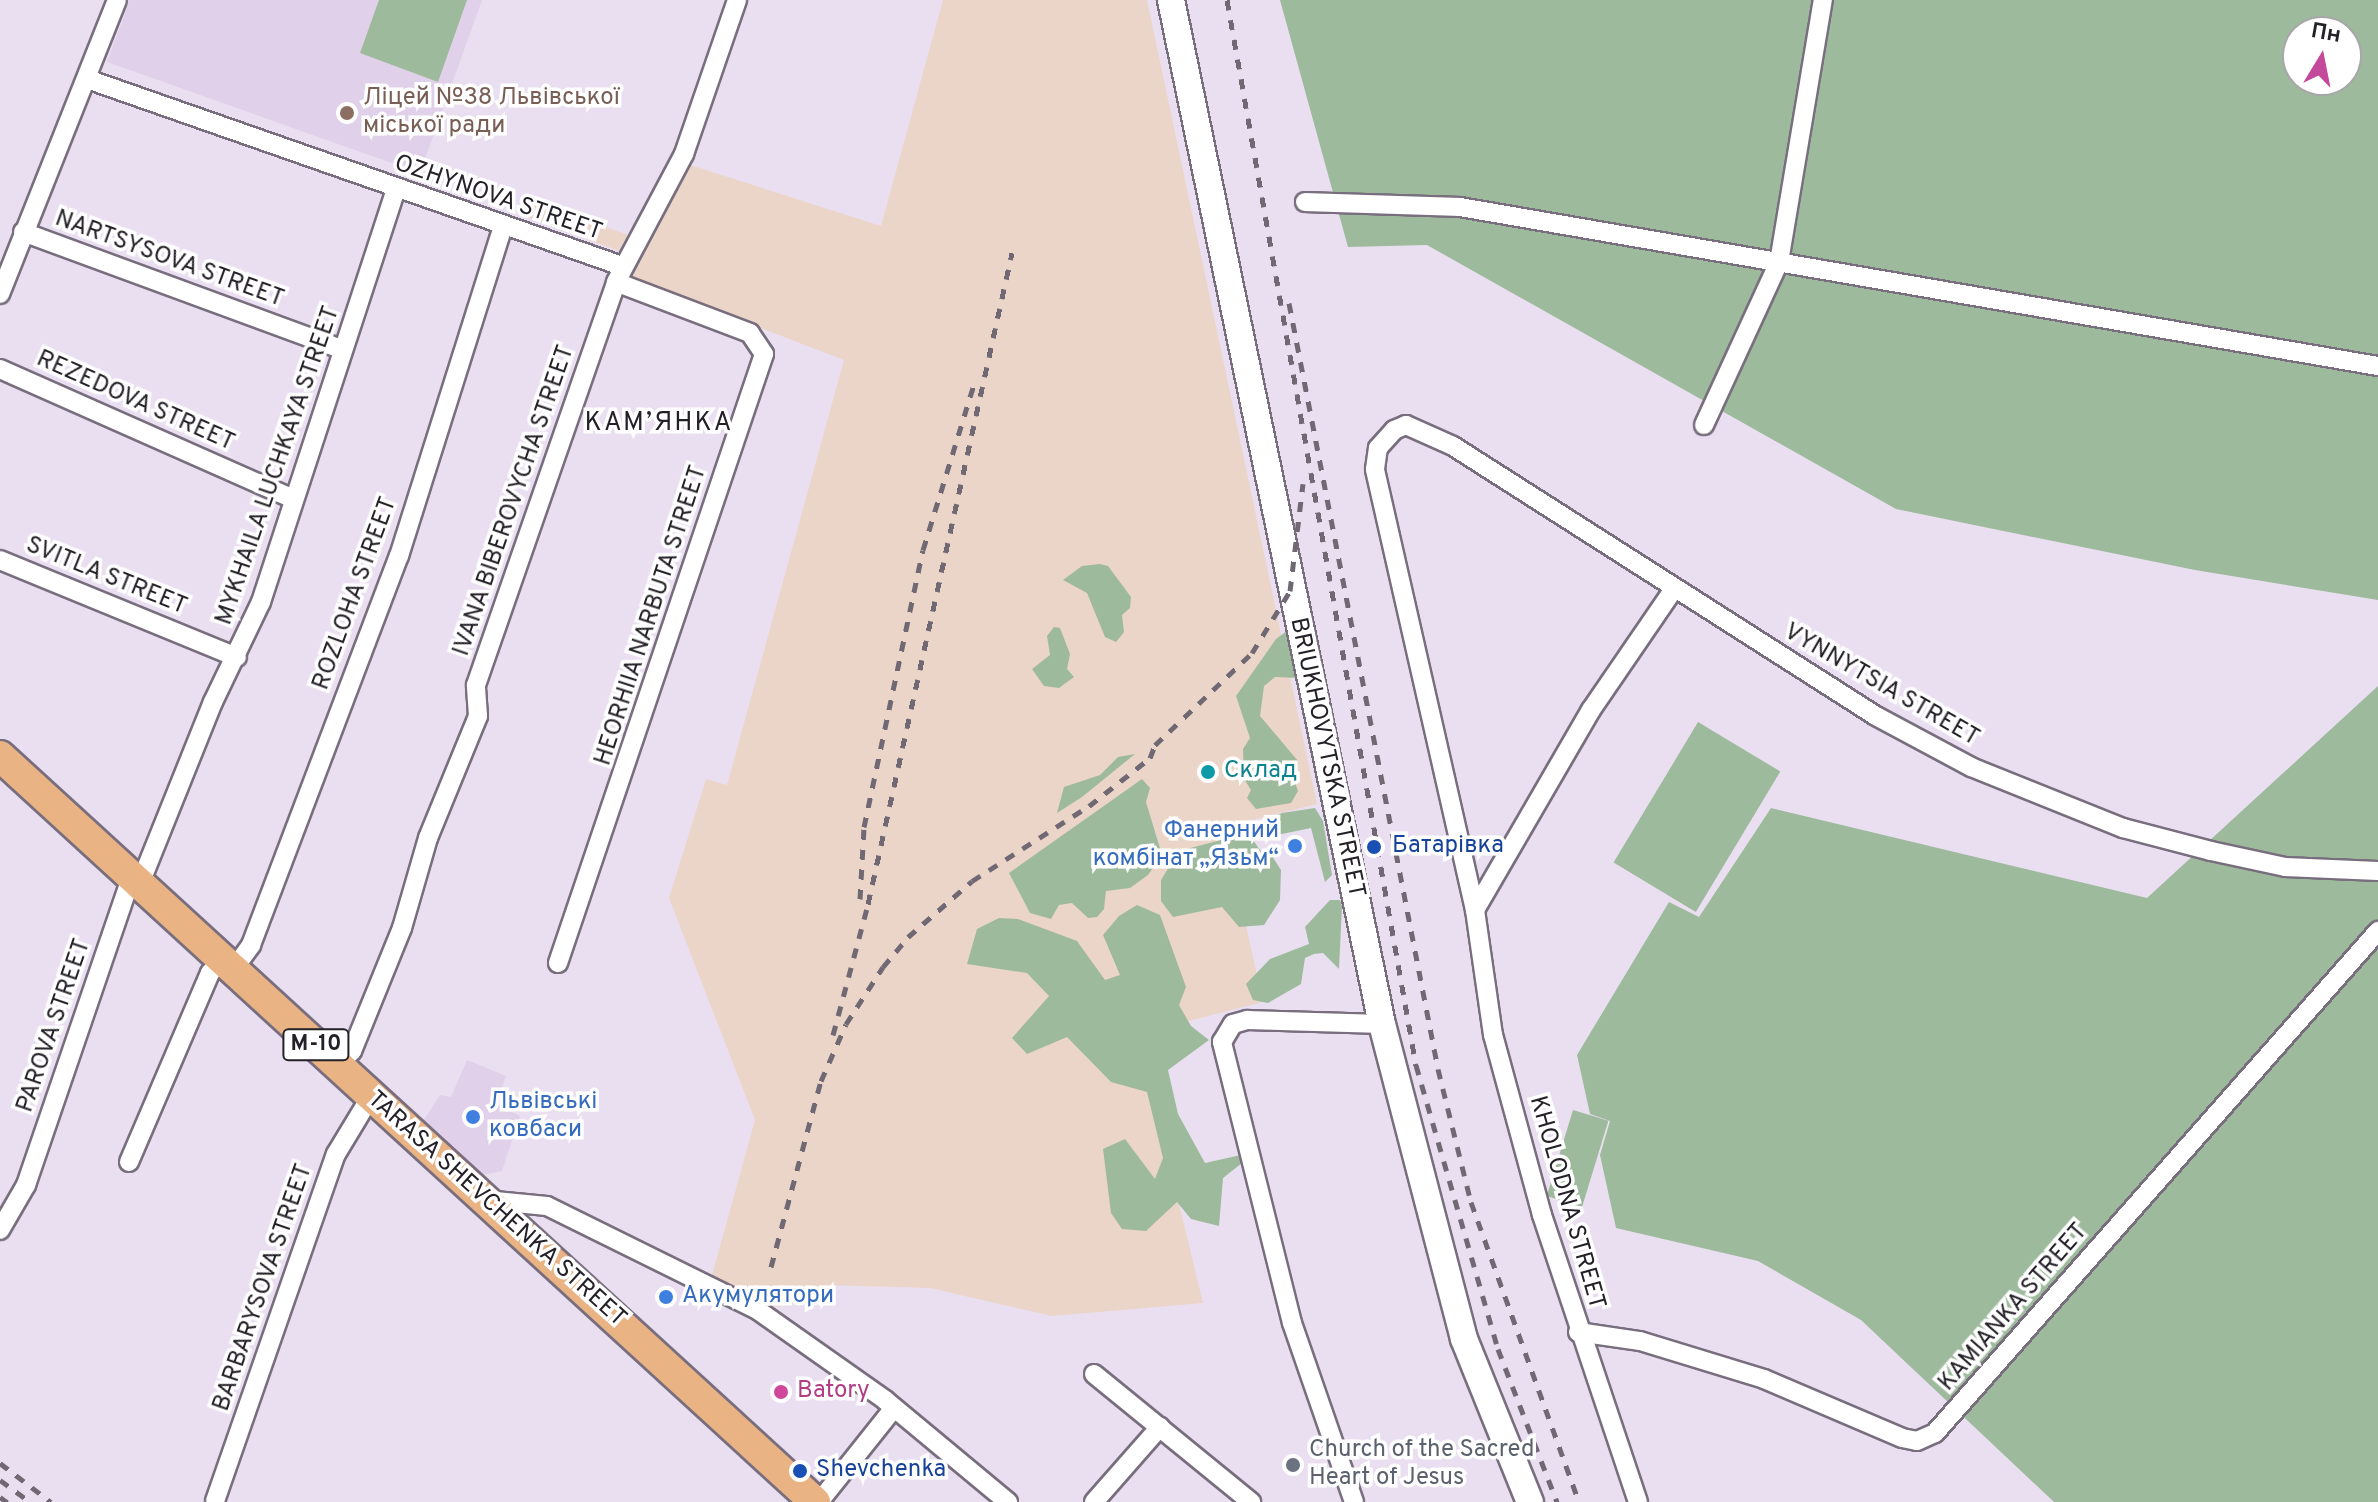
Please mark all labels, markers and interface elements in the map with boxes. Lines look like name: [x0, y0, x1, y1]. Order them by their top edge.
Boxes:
north arrow: [2282, 16, 2362, 96]
text: Пн: [2309, 18, 2343, 50]
place label: Ліцей №38 Львівської міської ради: [363, 85, 620, 141]
marker: Ліцей №38 Львівської міської ради: [338, 104, 356, 122]
street label: OZHYNOVA STREET: [390, 150, 606, 248]
street label: NARTSYSOVA STREET: [50, 205, 288, 315]
street label: MYKHAILA LUCHKAYA STREET: [210, 302, 348, 630]
street label: IVANA BIBEROVYCHA STREET: [448, 341, 582, 661]
street label: REZEDOVA STREET: [31, 345, 239, 459]
district label: КАМ’ЯНКА: [585, 408, 733, 440]
street label: HEORHIIA NARBUTA STREET: [590, 461, 714, 771]
street label: ROZLOHA STREET: [308, 493, 404, 695]
street label: SVITLA STREET: [21, 531, 191, 623]
street label: BRIUKHOVYTSKA STREET: [1282, 615, 1370, 901]
street label: VYNNYTSIA STREET: [1778, 618, 1984, 754]
place label: Склад: [1224, 758, 1297, 786]
marker: Склад: [1199, 763, 1217, 781]
place label: Фанерний комбінат „Язьм“: [1093, 818, 1279, 874]
place label: Батарівка: [1392, 833, 1504, 861]
marker: Батарівка: [1363, 836, 1385, 858]
marker: Фанерний комбінат „Язьм“: [1286, 837, 1304, 855]
street label: PAROVA STREET: [12, 935, 98, 1117]
road number: М-10: [282, 1027, 350, 1063]
street label: TARASA SHEVCHENKA STREET: [360, 1085, 632, 1335]
place label: Львівські ковбаси: [489, 1089, 597, 1145]
street label: KHOLODNA STREET: [1522, 1092, 1610, 1314]
marker: Львівські ковбаси: [464, 1108, 482, 1126]
street label: BARBARYSOVA STREET: [208, 1160, 320, 1416]
street label: KAMIANKA STREET: [1933, 1218, 2095, 1398]
place label: Акумулятори: [682, 1283, 834, 1311]
marker: Акумулятори: [657, 1288, 675, 1306]
place label: Batory: [797, 1378, 870, 1406]
marker: Batory: [772, 1383, 790, 1401]
place label: Church of the Sacred Heart of Jesus: [1309, 1437, 1534, 1493]
marker: Church of the Sacred Heart of Jesus: [1284, 1456, 1302, 1474]
place label: Shevchenka: [816, 1457, 946, 1485]
marker: Shevchenka: [791, 1462, 809, 1480]

